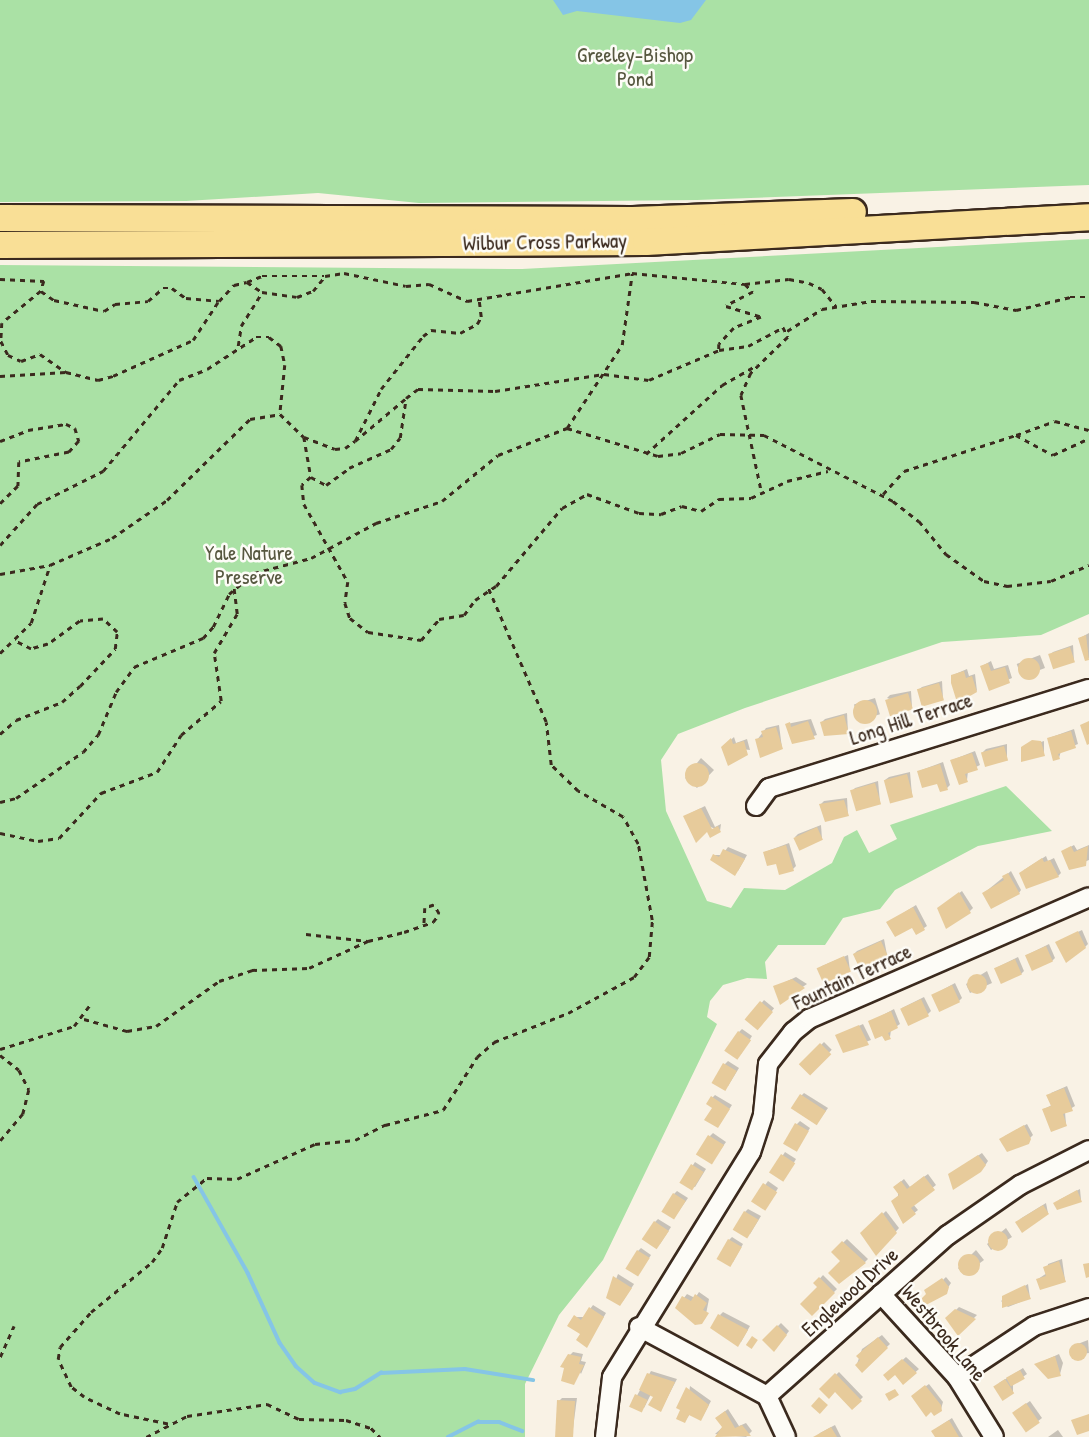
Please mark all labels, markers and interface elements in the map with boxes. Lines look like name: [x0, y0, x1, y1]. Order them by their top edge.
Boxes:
park label: Greeley-Bishop Pond: [577, 42, 693, 92]
street label: Wilbur Cross Parkway: [463, 228, 627, 256]
park label: Yale Nature Preserve: [205, 540, 293, 590]
street label: Long Hill Terrace: [847, 687, 975, 751]
street label: Fountain Terrace: [789, 939, 915, 1015]
street label: Englewood Drive: [797, 1242, 903, 1342]
street label: Westbrook Lane: [897, 1280, 991, 1386]

